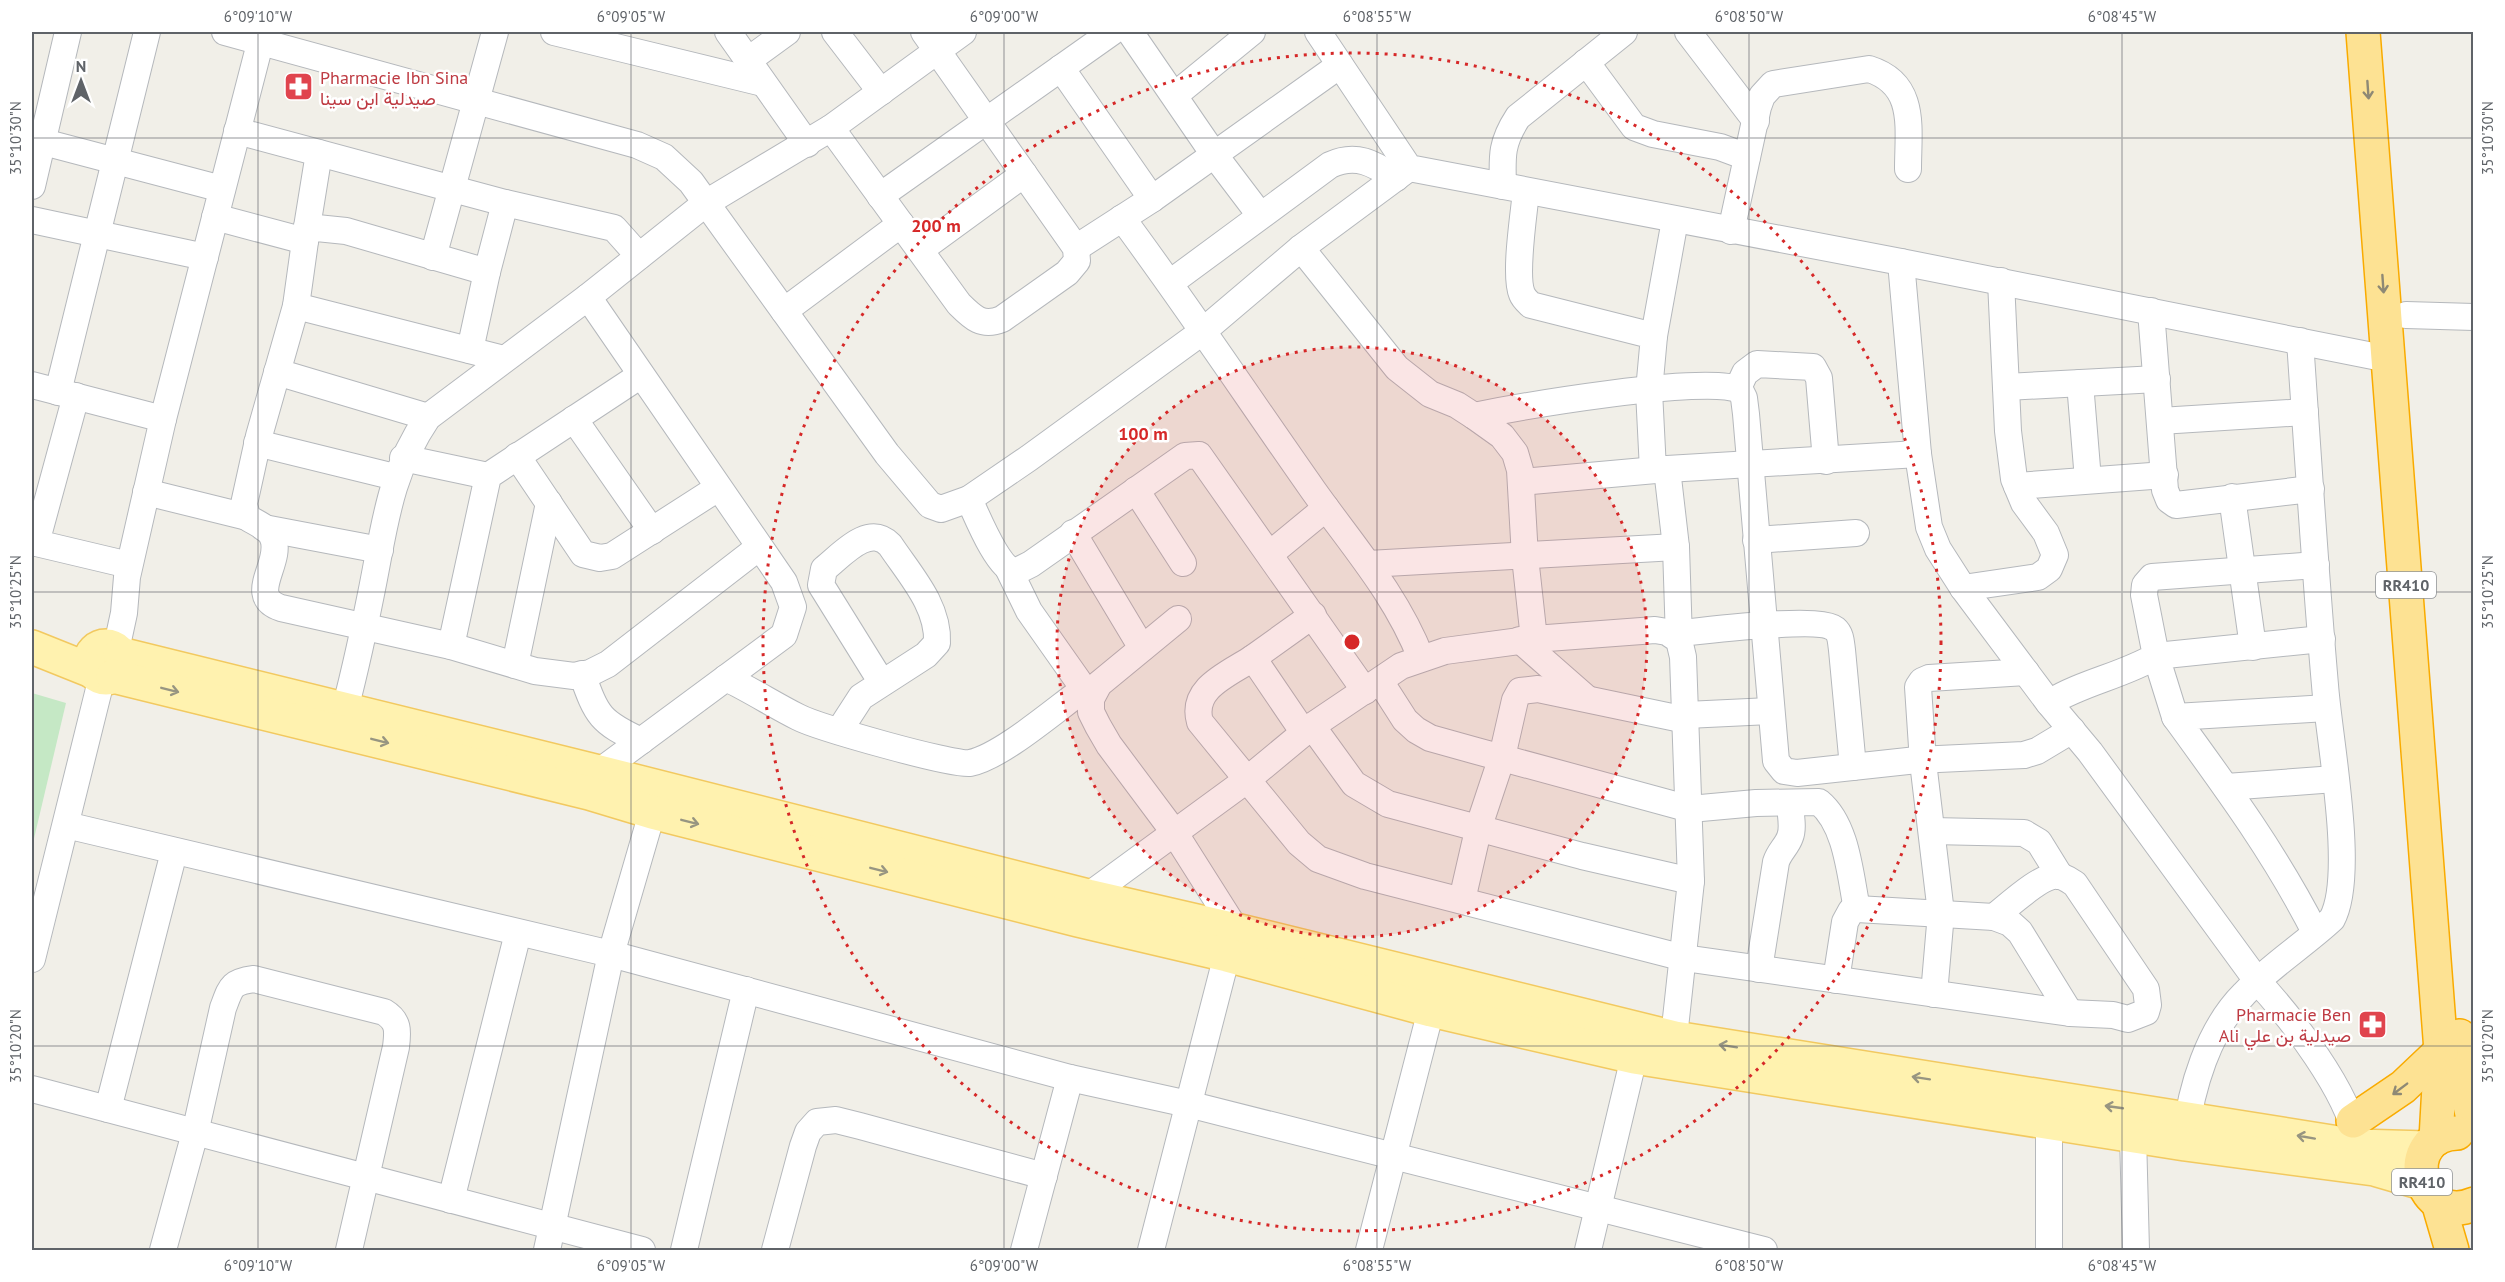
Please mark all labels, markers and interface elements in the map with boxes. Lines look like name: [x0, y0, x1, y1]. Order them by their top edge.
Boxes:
text: 6°09'10"W: [224, 7, 293, 26]
text: 6°09'05"W: [597, 7, 666, 26]
text: 6°09'00"W: [970, 7, 1039, 26]
text: 6°08'55"W: [1343, 7, 1412, 26]
text: 6°08'50"W: [1715, 7, 1784, 26]
text: 6°08'45"W: [2088, 7, 2157, 26]
north arrow: [51, 51, 111, 111]
text: N: [76, 56, 86, 76]
place label: Pharmacie Ibn Sina صيدلية ابن سينا: [320, 66, 468, 110]
pharmacy icon: Pharmacie Ibn Sina صيدلية ابن سينا: [283, 71, 315, 103]
one-way arrow: [2363, 79, 2374, 99]
text: 35°10'30"N: [6, 101, 25, 175]
text: 35°10'30"N: [2478, 101, 2497, 175]
text: 200 m: [911, 214, 961, 237]
one-way arrow: [2377, 274, 2388, 294]
text: 100 m: [1118, 422, 1168, 445]
text: 35°10'25"N: [6, 555, 25, 629]
text: 35°10'25"N: [2478, 555, 2497, 629]
road number: RR410: [2376, 572, 2436, 598]
centre of rings: [1342, 632, 1362, 652]
one-way arrow: [160, 684, 179, 696]
one-way arrow: [370, 736, 389, 748]
one-way arrow: [680, 816, 699, 828]
one-way arrow: [869, 864, 888, 876]
place label: Pharmacie Ben Ali صيدلية بن علي: [2219, 1003, 2351, 1051]
pharmacy icon: Pharmacie Ben Ali صيدلية بن علي: [2356, 1008, 2388, 1040]
text: 35°10'20"N: [6, 1009, 25, 1083]
text: 35°10'20"N: [2478, 1009, 2497, 1083]
one-way arrow: [1719, 1041, 1739, 1052]
one-way arrow: [1912, 1072, 1931, 1083]
one-way arrow: [2392, 1083, 2408, 1095]
one-way arrow: [2104, 1102, 2124, 1113]
one-way arrow: [2297, 1131, 2317, 1142]
road number: RR410: [2392, 1169, 2452, 1195]
text: 6°09'10"W: [224, 1256, 293, 1275]
text: 6°09'05"W: [597, 1256, 666, 1275]
text: 6°09'00"W: [970, 1256, 1039, 1275]
text: 6°08'55"W: [1343, 1256, 1412, 1275]
text: 6°08'50"W: [1715, 1256, 1784, 1275]
text: 6°08'45"W: [2088, 1256, 2157, 1275]

